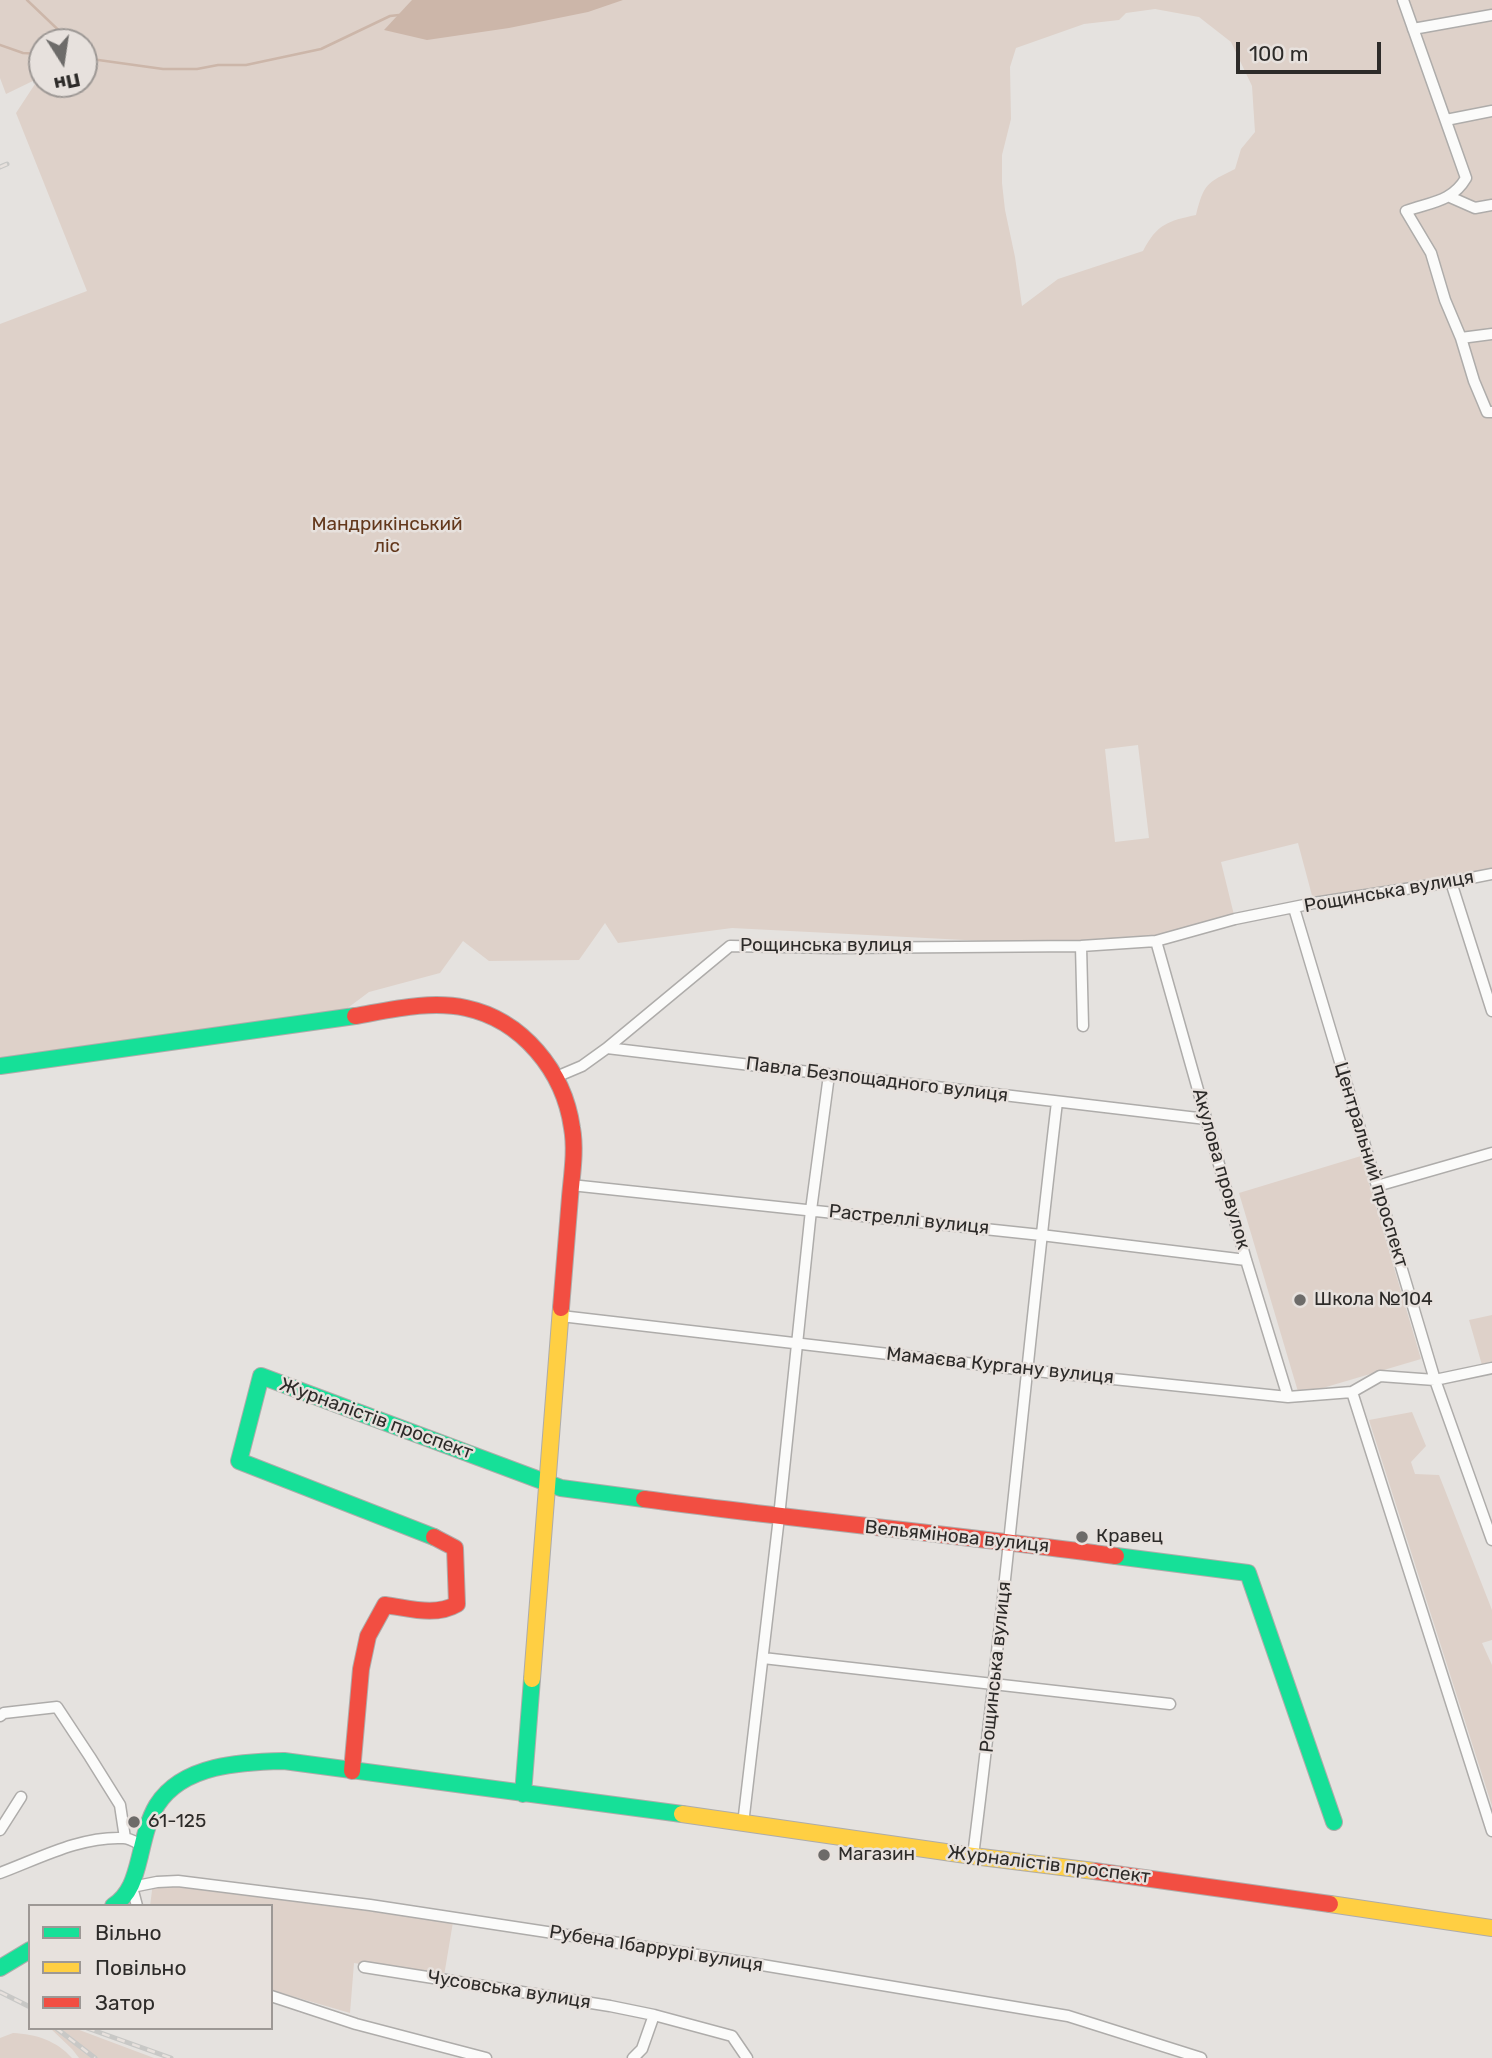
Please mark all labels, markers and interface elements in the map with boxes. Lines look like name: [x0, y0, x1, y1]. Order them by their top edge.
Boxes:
north arrow: [28, 28, 98, 98]
scale bar: [1240, 28, 1385, 72]
text: 100 m: [1249, 41, 1308, 66]
text: Пн: [52, 68, 82, 96]
park label: Мандрикінський ліс: [311, 514, 463, 558]
street label: Рощинська вулиця: [1302, 866, 1476, 918]
street label: Рощинська вулиця: [740, 935, 912, 957]
street label: Павла Безпощадного вулиця: [745, 1053, 1009, 1107]
street label: Центральний проспект: [1329, 1060, 1413, 1270]
street label: Акулова провулок: [1187, 1086, 1255, 1252]
street label: Растреллі вулиця: [828, 1200, 990, 1240]
place label: Школа №104: [1314, 1289, 1433, 1311]
marker: Школа №104: [1292, 1292, 1308, 1308]
street label: Мамаєва Кургану вулиця: [885, 1343, 1115, 1389]
street label: Журналістів проспект: [276, 1373, 476, 1465]
street label: Вельямінова вулиця: [864, 1516, 1050, 1558]
place label: Кравец: [1096, 1526, 1163, 1548]
marker: Кравец: [1074, 1529, 1090, 1545]
street label: Рощинська вулиця: [976, 1580, 1016, 1754]
place label: 61-125: [148, 1811, 206, 1833]
marker: 61-125: [126, 1814, 142, 1830]
street label: Журналістів проспект: [946, 1841, 1152, 1889]
place label: Магазин: [838, 1844, 915, 1866]
marker: Магазин: [816, 1847, 832, 1863]
legend: [28, 1904, 273, 2030]
text: Вільно: [95, 1920, 162, 1945]
street label: Рубена Ібаррурі вулиця: [547, 1921, 765, 1977]
text: Повільно: [95, 1955, 186, 1980]
street label: Чусовська вулиця: [426, 1966, 592, 2014]
text: Затор: [95, 1990, 155, 2015]

